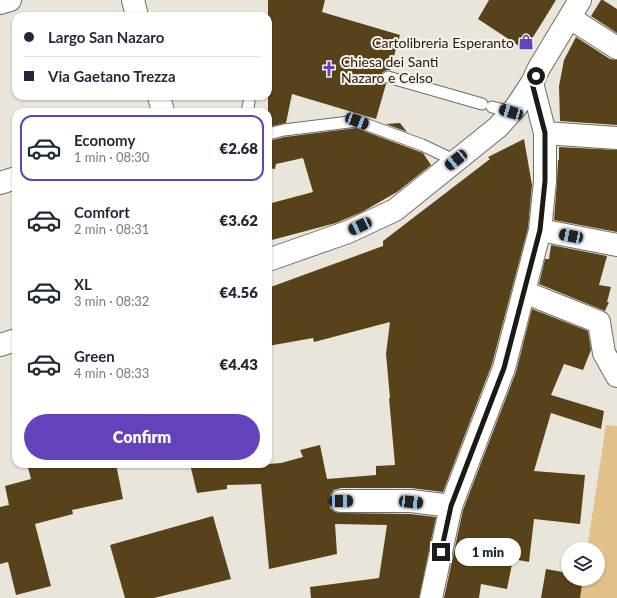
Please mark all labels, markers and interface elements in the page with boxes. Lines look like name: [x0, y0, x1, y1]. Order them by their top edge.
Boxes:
text: Largo San Nazaro: [48, 28, 164, 46]
shop icon: Cartolibreria Esperanto: [517, 33, 535, 51]
place label: Cartolibreria Esperanto: [372, 34, 514, 51]
place label: Chiesa dei Santi Nazaro e Celso: [341, 53, 439, 86]
church icon: Chiesa dei Santi Nazaro e Celso: [320, 60, 338, 78]
text: Via Gaetano Trezza: [48, 67, 176, 85]
route start: [527, 67, 545, 85]
car: [498, 103, 524, 121]
car: [344, 111, 370, 131]
icon: car: [26, 130, 62, 166]
text: Economy: [74, 131, 135, 149]
text: €2.68: [220, 139, 258, 157]
car: [443, 148, 469, 172]
text: 1 min · 08:30: [74, 149, 149, 165]
icon: car: [26, 202, 62, 238]
text: Comfort: [74, 203, 130, 221]
text: €3.62: [220, 211, 258, 229]
car: [347, 215, 373, 237]
text: 2 min · 08:31: [74, 221, 149, 237]
car: [558, 228, 584, 244]
icon: car: [26, 274, 62, 310]
text: XL: [74, 275, 92, 293]
text: €4.56: [220, 283, 258, 301]
text: 3 min · 08:32: [74, 293, 149, 309]
icon: car: [26, 346, 62, 382]
text: Green: [74, 347, 115, 365]
text: €4.43: [220, 355, 258, 373]
text: 4 min · 08:33: [74, 365, 149, 381]
button: Confirm: [24, 414, 260, 460]
car: [329, 495, 353, 507]
car: [398, 495, 424, 509]
callout: 1 min: [455, 538, 521, 566]
map controls: [561, 542, 605, 586]
button: layers: [561, 542, 605, 586]
route end: [432, 543, 450, 561]
text: 1 min: [472, 544, 504, 560]

